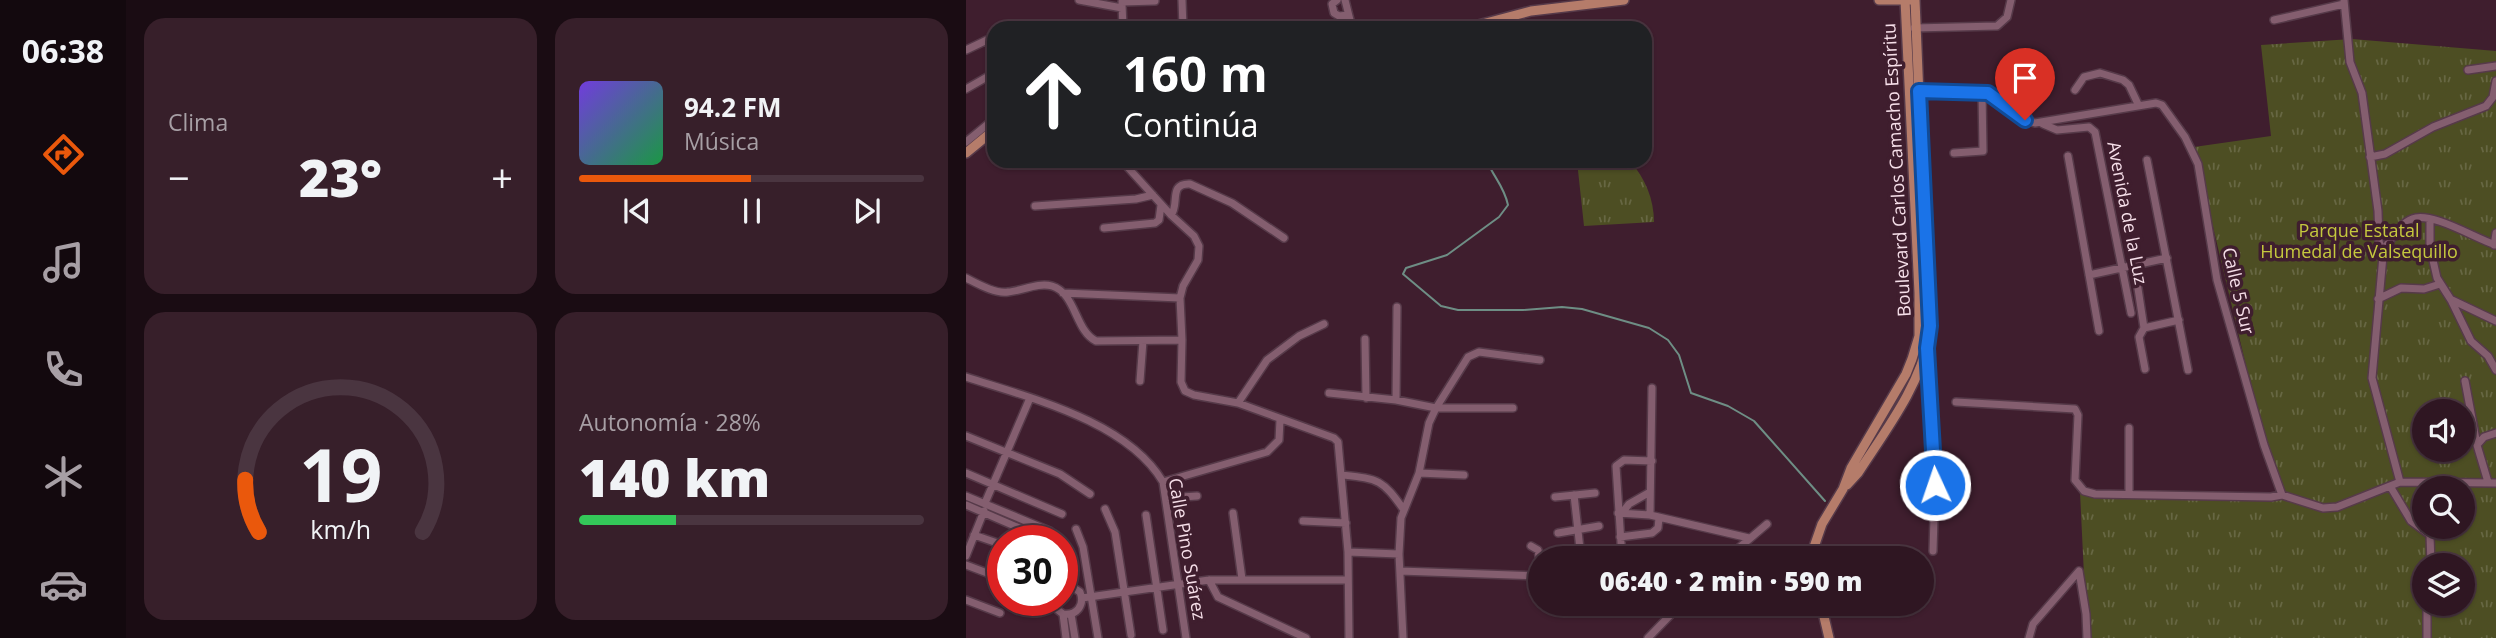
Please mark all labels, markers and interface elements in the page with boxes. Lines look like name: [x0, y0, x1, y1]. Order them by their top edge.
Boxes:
street label: Boulevard Carlos Camacho Espíritu: [1876, 23, 1916, 318]
text: 06:38: [22, 29, 104, 72]
text: 160 m: [1123, 40, 1268, 106]
pin: [1995, 48, 2055, 120]
icon: ahead: [1008, 49, 1099, 140]
icon: arrive: [2006, 59, 2044, 97]
text: 94.2 FM: [684, 89, 782, 125]
text: Continúa: [1123, 103, 1259, 146]
text: Clima: [168, 106, 228, 138]
text: Música: [684, 125, 759, 157]
icon: directions: [39, 130, 88, 179]
street label: Avenida de la Luz: [2102, 139, 2154, 287]
text: 23°: [299, 141, 382, 212]
text: −: [168, 151, 190, 203]
text: +: [491, 151, 513, 203]
icon: previous: [618, 192, 656, 230]
icon: pause: [733, 192, 771, 230]
icon: next: [848, 192, 886, 230]
park label: Parque Estatal Humedal de Valsequillo: [2260, 218, 2458, 263]
icon: music: [39, 238, 88, 287]
street label: Calle 5 Sur: [2217, 245, 2261, 337]
icon: phone: [39, 345, 88, 394]
map controls: [2412, 399, 2475, 616]
button: sound: [2412, 399, 2475, 462]
text: Autonomía · 28%: [579, 406, 761, 438]
text: 19: [299, 424, 382, 523]
text: 140 km: [579, 441, 770, 512]
position arrow: [1898, 448, 1972, 522]
icon: climate: [39, 452, 88, 501]
street label: Calle Pino Suárez: [1164, 476, 1212, 622]
button: search: [2412, 476, 2475, 539]
text: km/h: [310, 512, 371, 546]
speed limit sign: 30: [987, 525, 1078, 616]
button: layers: [2412, 553, 2475, 616]
icon: car: [39, 560, 88, 609]
text: 06:40 · 2 min · 590 m: [1600, 563, 1862, 599]

